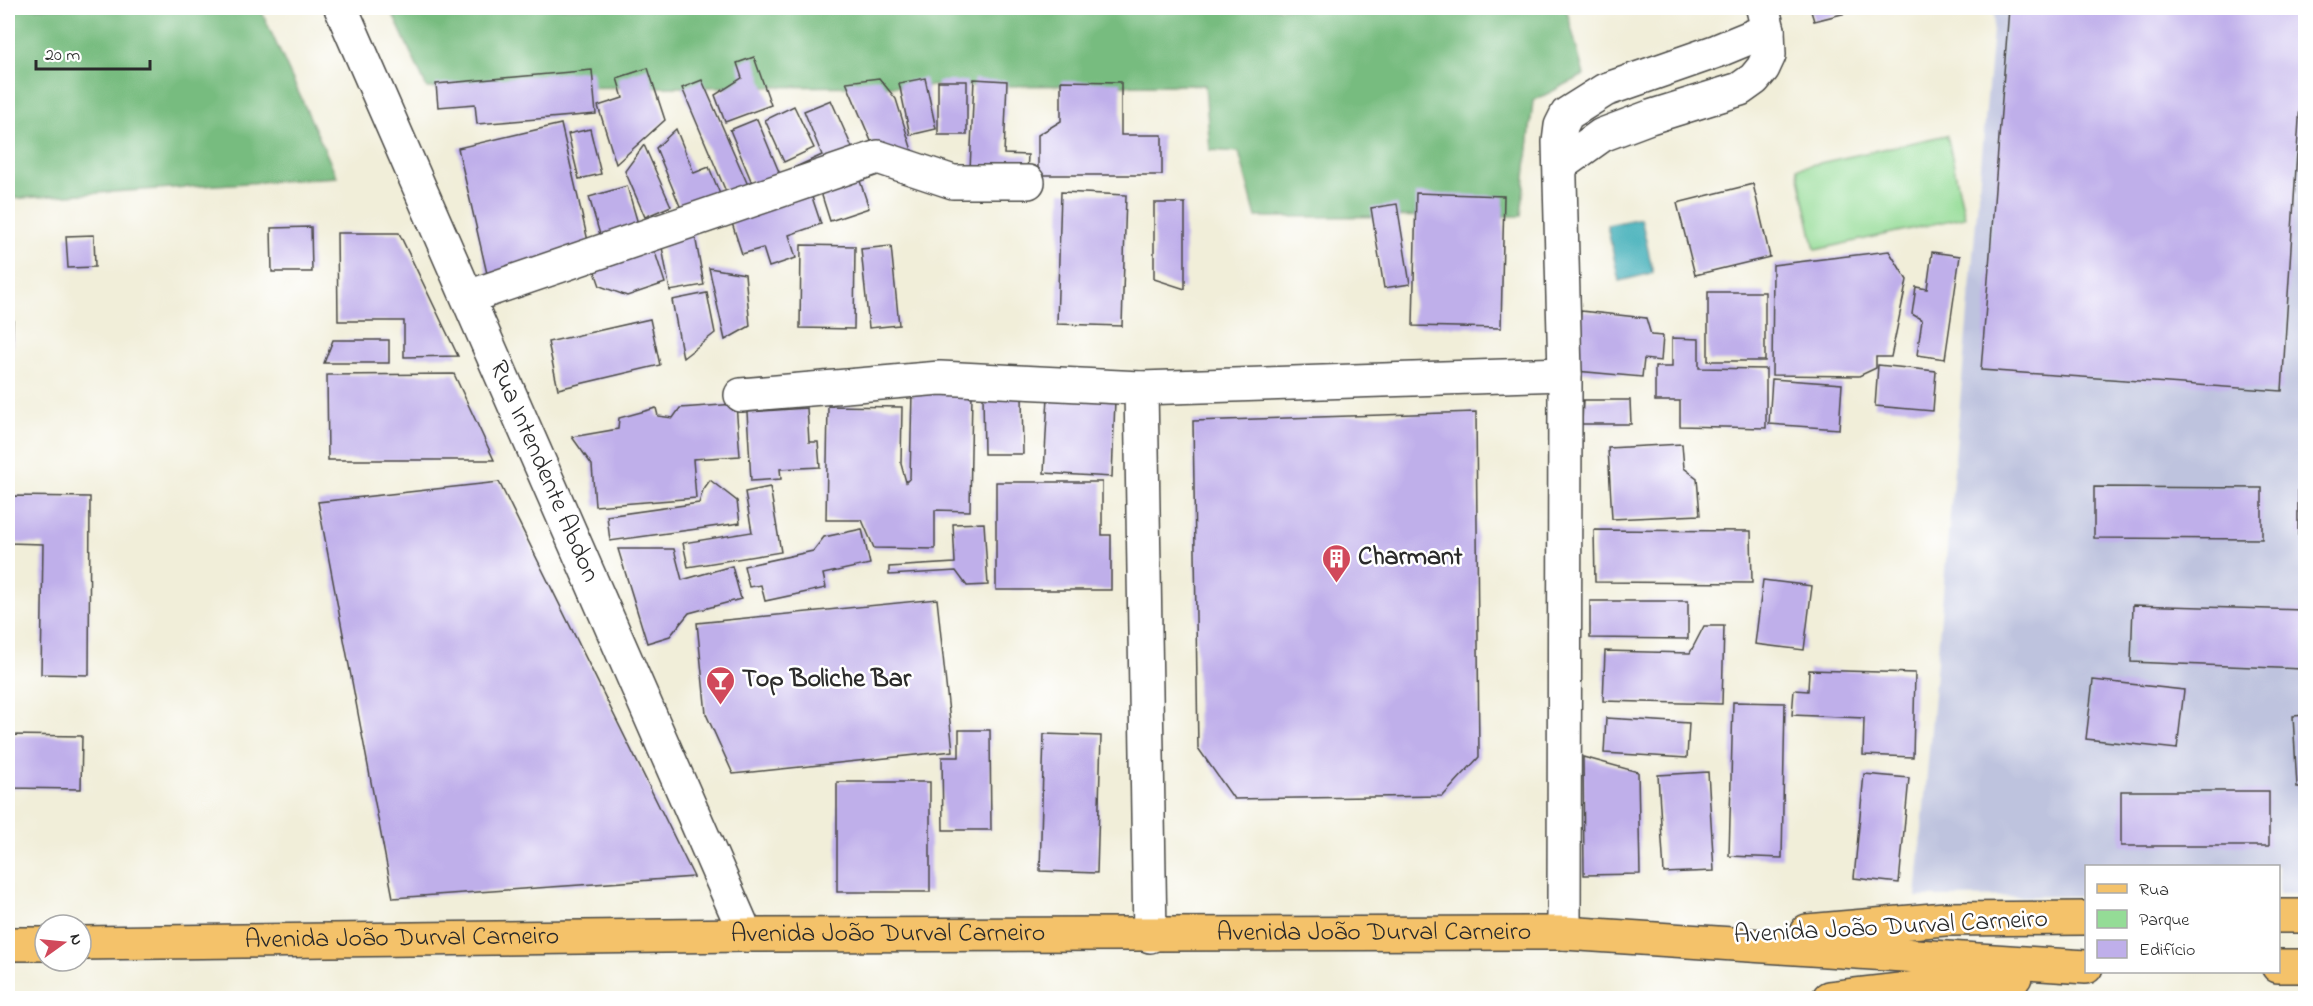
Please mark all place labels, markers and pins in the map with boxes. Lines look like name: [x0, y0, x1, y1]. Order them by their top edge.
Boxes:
place label: Charmant: [1358, 539, 1463, 577]
building icon: Charmant: [1321, 542, 1353, 584]
place label: Top Boliche Bar: [742, 661, 912, 699]
bar icon: Top Boliche Bar: [705, 664, 737, 706]

